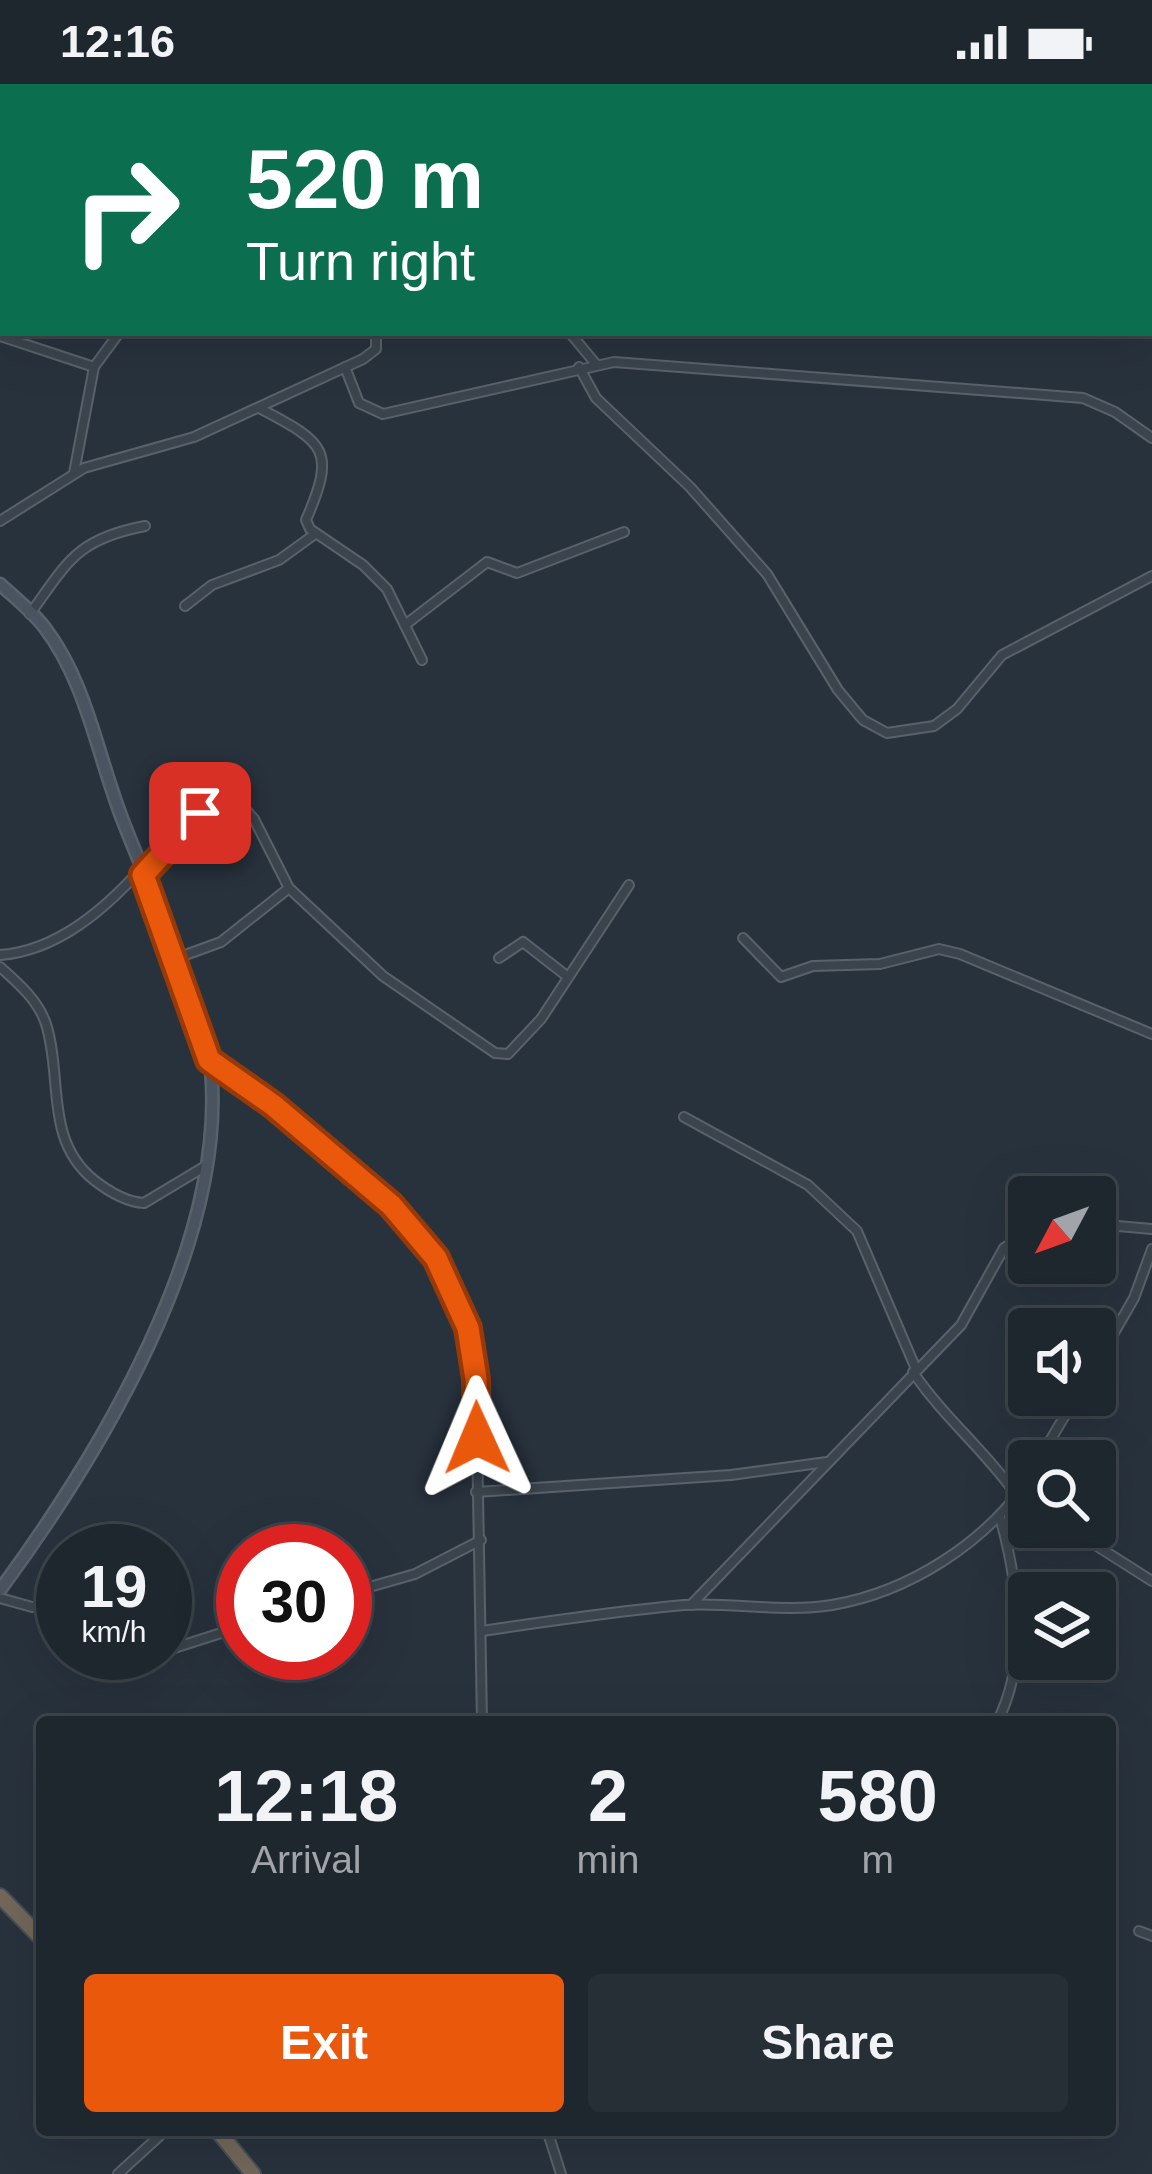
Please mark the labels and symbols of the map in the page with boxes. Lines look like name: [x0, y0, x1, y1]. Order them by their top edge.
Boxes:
pin: [149, 762, 251, 864]
north arrow: [1008, 1176, 1116, 1284]
position arrow: [414, 1375, 540, 1501]
speed limit sign: 30: [216, 1524, 372, 1680]

